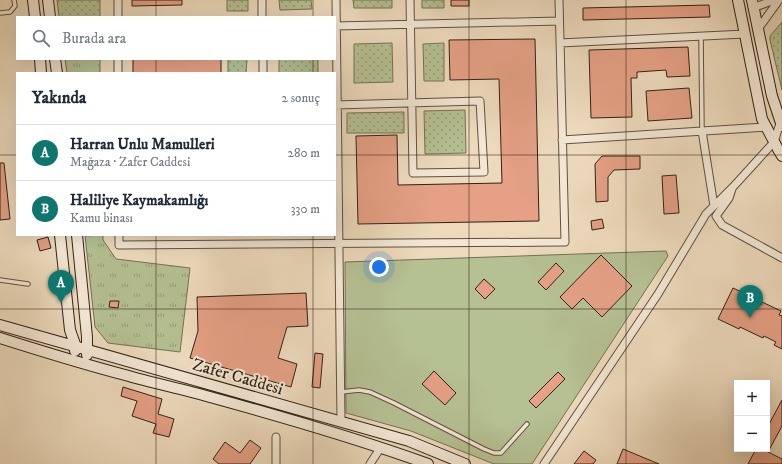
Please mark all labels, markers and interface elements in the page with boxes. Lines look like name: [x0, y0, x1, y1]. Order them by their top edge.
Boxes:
search box: [16, 16, 336, 60]
icon: search: [30, 27, 52, 49]
text: Burada ara: [62, 29, 126, 48]
text: Yakında: [32, 87, 86, 109]
text: 2 sonuç: [282, 90, 320, 106]
text: Harran Unlu Mamulleri: [70, 135, 215, 154]
text: A: [41, 145, 49, 161]
text: 280 m: [288, 145, 320, 161]
text: Mağaza · Zafer Caddesi: [70, 154, 190, 170]
text: Haliliye Kaymakamlığı: [70, 191, 208, 210]
text: B: [41, 201, 49, 217]
text: 330 m: [291, 201, 320, 217]
text: Kamu binası: [70, 210, 133, 226]
your location: [369, 257, 389, 277]
pin: A: [48, 270, 74, 303]
pin: B: [737, 285, 763, 318]
street label: Zafer Caddesi: [190, 354, 286, 400]
map controls: [734, 380, 770, 452]
button: +: [734, 380, 770, 416]
button: −: [734, 416, 770, 452]

